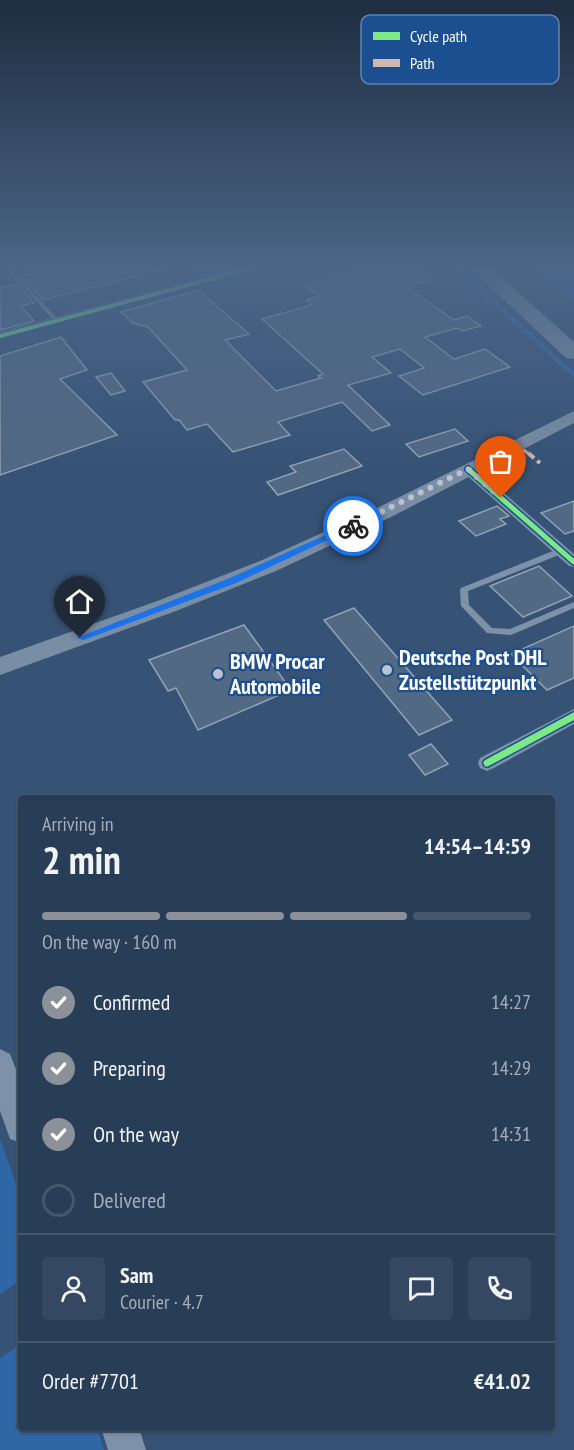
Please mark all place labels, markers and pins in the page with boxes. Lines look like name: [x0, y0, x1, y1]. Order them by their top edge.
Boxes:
pin: [475, 436, 526, 498]
pin: [54, 576, 105, 638]
place label: Deutsche Post DHL Zustellstützpunkt: [399, 643, 547, 696]
place label: BMW Procar Automobile: [229, 647, 325, 700]
marker: Deutsche Post DHL Zustellstützpunkt: [380, 663, 394, 677]
marker: BMW Procar Automobile: [211, 667, 225, 681]

